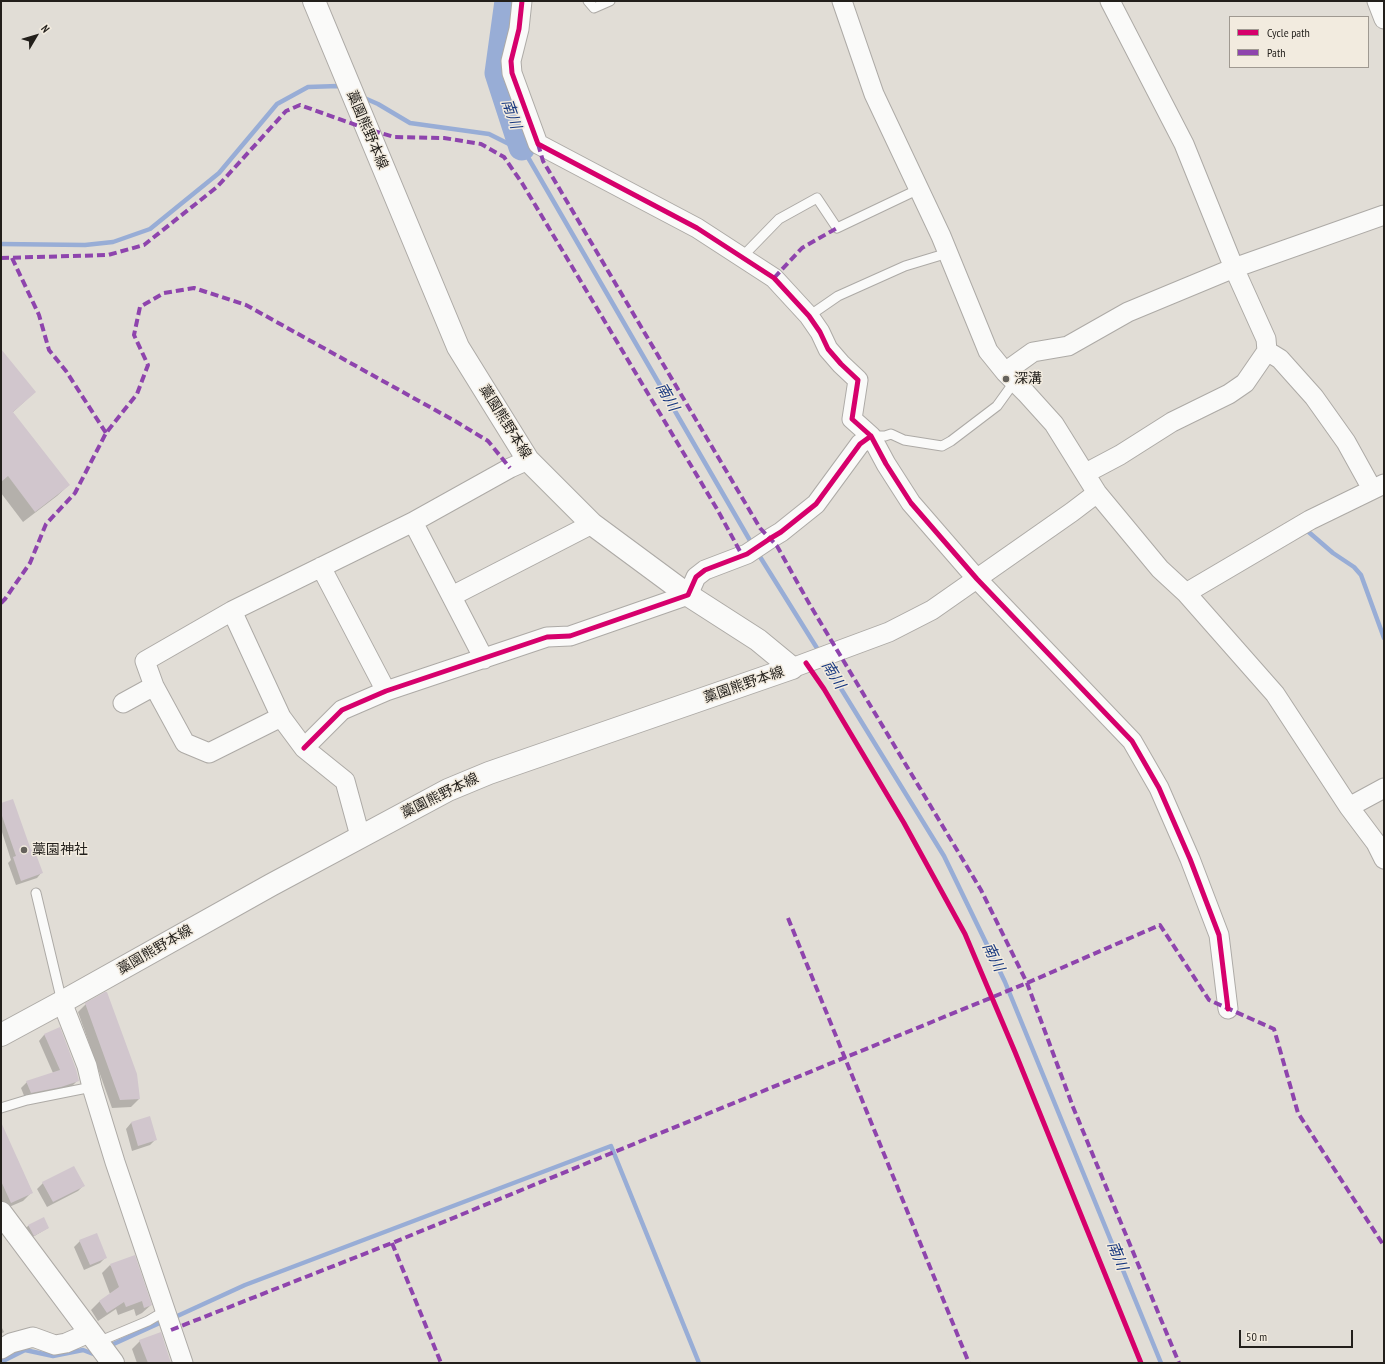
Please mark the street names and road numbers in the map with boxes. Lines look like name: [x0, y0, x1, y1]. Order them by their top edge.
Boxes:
street label: 藁園熊野本線: [343, 88, 391, 172]
street label: 藁園熊野本線: [476, 382, 534, 462]
street label: 藁園熊野本線: [702, 663, 786, 707]
street label: 藁園熊野本線: [399, 770, 481, 822]
street label: 藁園熊野本線: [114, 922, 196, 978]

